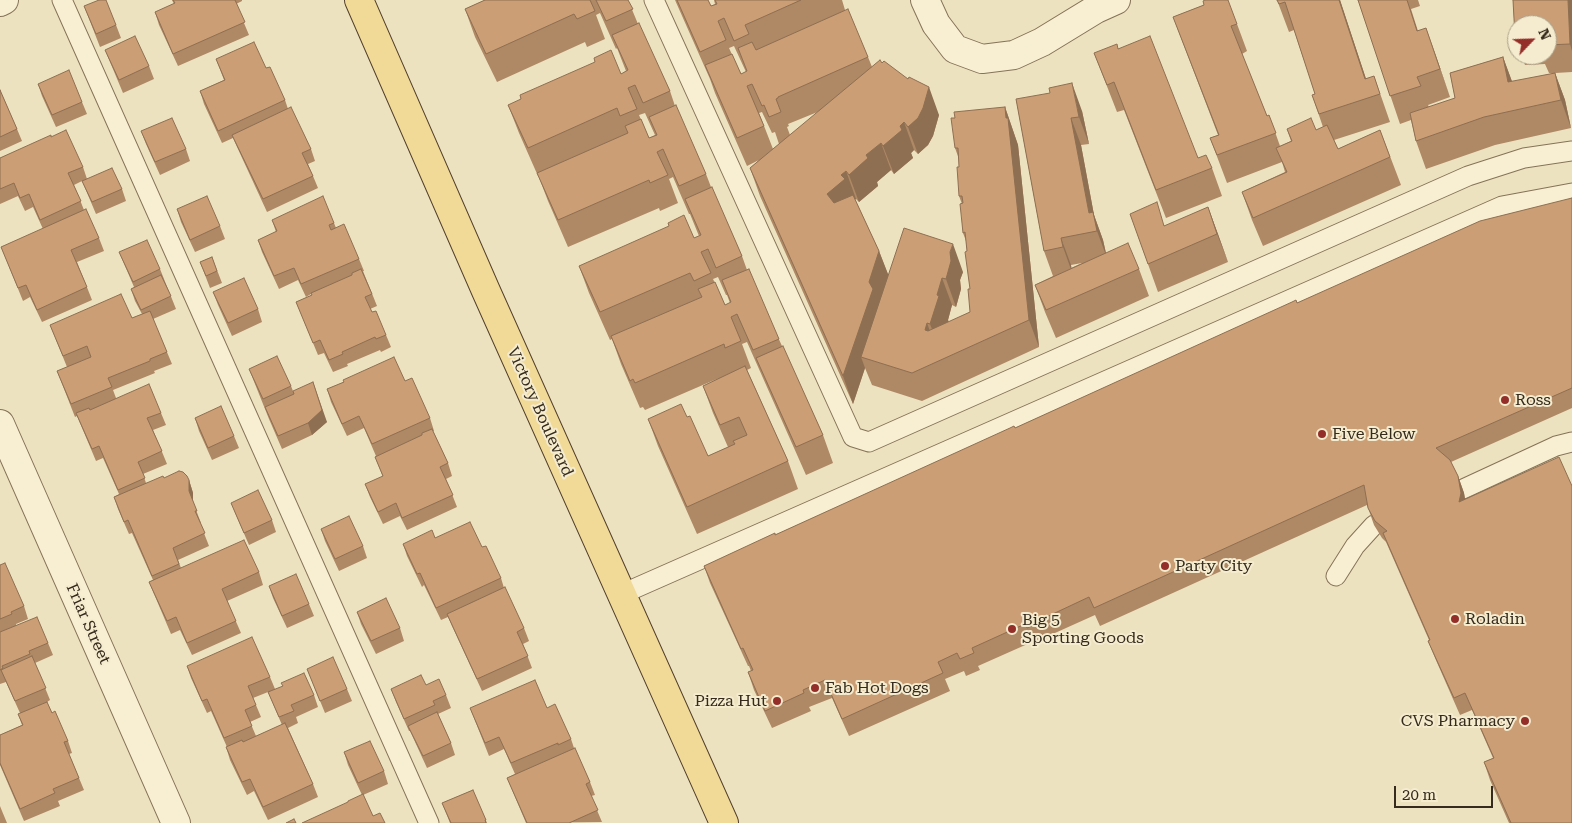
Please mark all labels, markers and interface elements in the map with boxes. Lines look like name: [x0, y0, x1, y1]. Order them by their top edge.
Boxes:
north arrow: [1507, 15, 1557, 65]
text: N: [1535, 26, 1554, 42]
street label: Victory Boulevard: [503, 344, 577, 480]
place label: Ross: [1515, 390, 1551, 410]
marker: Ross: [1499, 394, 1511, 406]
place label: Five Below: [1332, 424, 1416, 444]
marker: Five Below: [1316, 428, 1328, 440]
place label: Party City: [1175, 556, 1252, 576]
marker: Party City: [1159, 560, 1171, 572]
street label: Friar Street: [62, 581, 114, 667]
place label: Roladin: [1465, 609, 1525, 629]
place label: Big 5 Sporting Goods: [1022, 610, 1144, 648]
marker: Roladin: [1449, 613, 1461, 625]
marker: Big 5 Sporting Goods: [1006, 623, 1018, 635]
place label: Fab Hot Dogs: [825, 678, 929, 698]
marker: Fab Hot Dogs: [809, 682, 821, 694]
place label: Pizza Hut: [695, 691, 767, 711]
marker: Pizza Hut: [771, 695, 783, 707]
place label: CVS Pharmacy: [1401, 711, 1515, 731]
marker: CVS Pharmacy: [1519, 715, 1531, 727]
scale bar: [1397, 776, 1496, 808]
text: 20 m: [1402, 786, 1436, 804]

